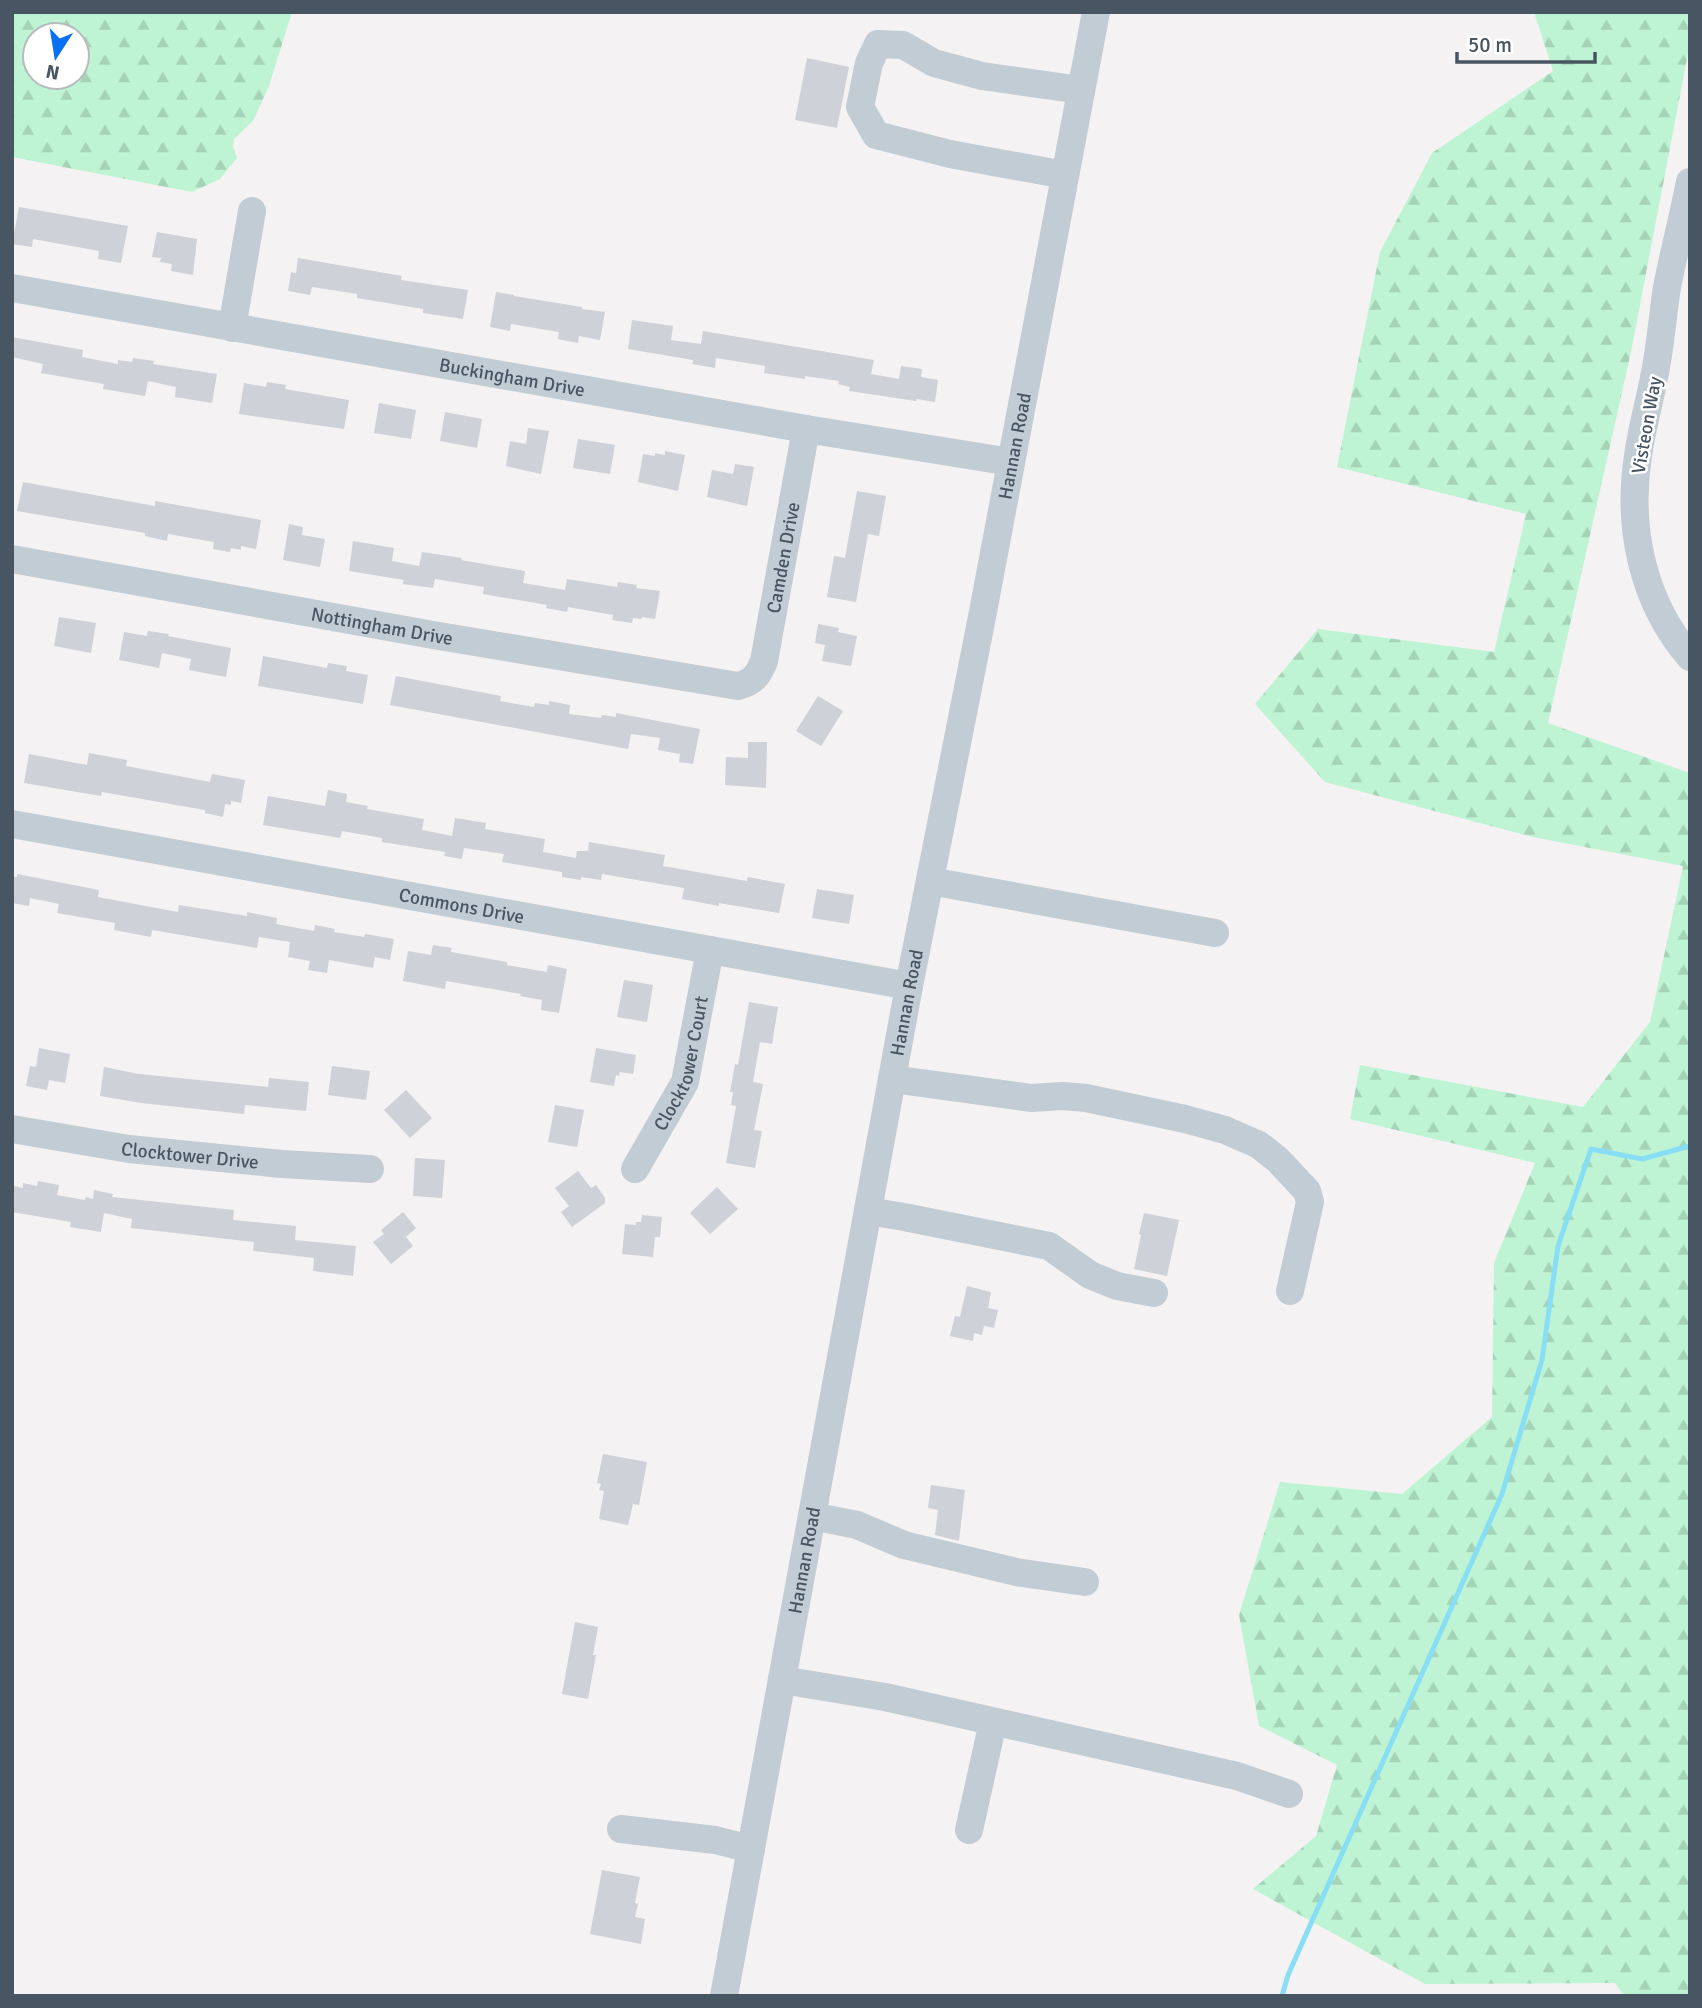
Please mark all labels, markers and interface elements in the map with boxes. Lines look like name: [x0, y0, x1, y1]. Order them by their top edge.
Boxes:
north arrow: [21, 21, 91, 91]
scale bar: [1457, 21, 1595, 65]
text: 50 m: [1468, 32, 1512, 58]
text: N: [44, 59, 62, 85]
street label: Buckingham Drive: [437, 353, 587, 403]
street label: Visteon Way: [1627, 374, 1667, 476]
street label: Hannan Road: [993, 391, 1037, 501]
street label: Camden Drive: [762, 500, 806, 615]
street label: Nottingham Drive: [309, 602, 455, 651]
street label: Commons Drive: [397, 883, 526, 929]
street label: Hannan Road: [885, 947, 929, 1058]
street label: Clocktower Court: [649, 994, 714, 1135]
street label: Clocktower Drive: [119, 1137, 260, 1175]
street label: Hannan Road: [783, 1505, 826, 1616]

